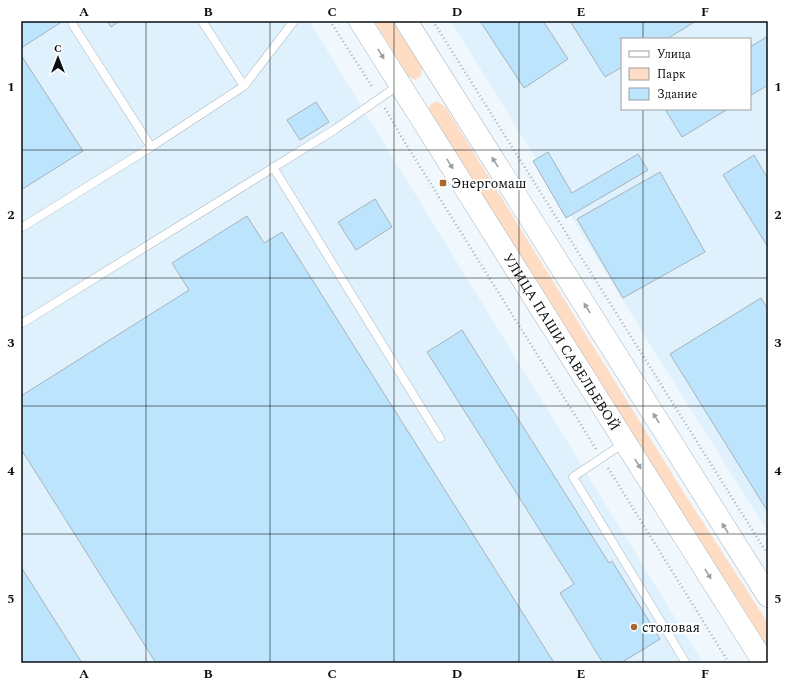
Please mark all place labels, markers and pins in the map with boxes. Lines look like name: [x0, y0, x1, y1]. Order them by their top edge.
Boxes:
place label: Энергомаш: [451, 173, 526, 194]
marker: Энергомаш: [438, 178, 448, 188]
place label: столовая: [642, 617, 700, 638]
marker: столовая: [629, 622, 639, 632]

